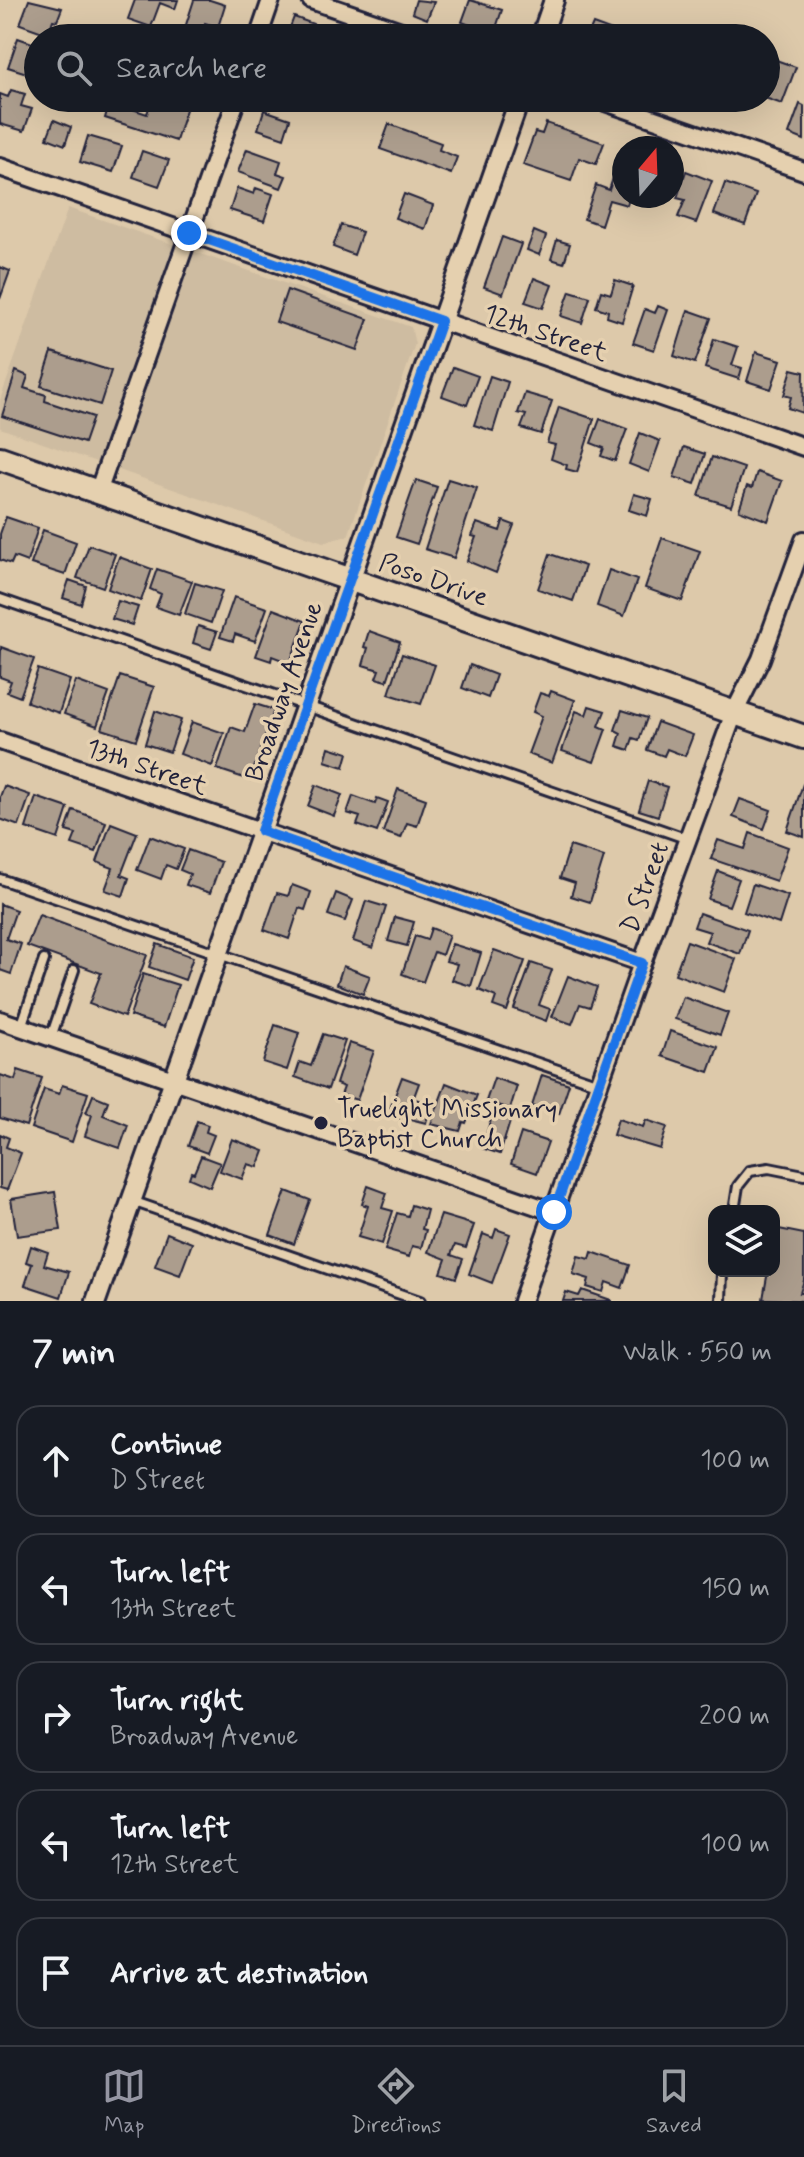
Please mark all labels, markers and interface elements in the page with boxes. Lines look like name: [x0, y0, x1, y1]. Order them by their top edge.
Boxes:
search box: [24, 24, 780, 112]
icon: search: [52, 46, 96, 90]
text: Search here: [116, 49, 267, 88]
north arrow: [612, 136, 684, 208]
route end: [171, 215, 207, 251]
street label: 12th Street: [479, 297, 612, 371]
street label: Poso Drive: [374, 546, 493, 615]
street label: Broadway Avenue: [238, 597, 332, 786]
street label: 13th Street: [81, 731, 211, 804]
street label: D Street: [614, 837, 678, 938]
place label: Truelight Missionary Baptist Church: [337, 1093, 557, 1157]
marker: Truelight Missionary Baptist Church: [312, 1114, 330, 1132]
route start: [536, 1194, 572, 1230]
map controls: [708, 1205, 780, 1277]
button: layers: [708, 1205, 780, 1277]
text: 7 min: [32, 1331, 116, 1376]
text: Walk · 550 m: [623, 1336, 772, 1370]
text: Continue: [110, 1425, 222, 1464]
icon: ahead: [34, 1439, 78, 1483]
text: 100 m: [700, 1444, 770, 1478]
text: D Street: [110, 1464, 205, 1498]
text: Turn left: [110, 1553, 230, 1592]
icon: left: [34, 1567, 78, 1611]
text: 150 m: [701, 1572, 770, 1606]
text: 13th Street: [110, 1592, 236, 1626]
text: Turn right: [110, 1681, 243, 1720]
icon: right: [34, 1695, 78, 1739]
text: 200 m: [699, 1700, 770, 1734]
text: Broadway Avenue: [110, 1720, 298, 1754]
text: Turn left: [110, 1809, 230, 1848]
icon: left: [34, 1823, 78, 1867]
text: 100 m: [700, 1828, 770, 1862]
text: 12th Street: [110, 1848, 239, 1882]
icon: arrive: [34, 1951, 78, 1995]
text: Arrive at destination: [110, 1954, 368, 1993]
tab: Map: [102, 2064, 146, 2140]
tab: Directions: [351, 2064, 441, 2140]
tab: Saved: [646, 2064, 702, 2140]

